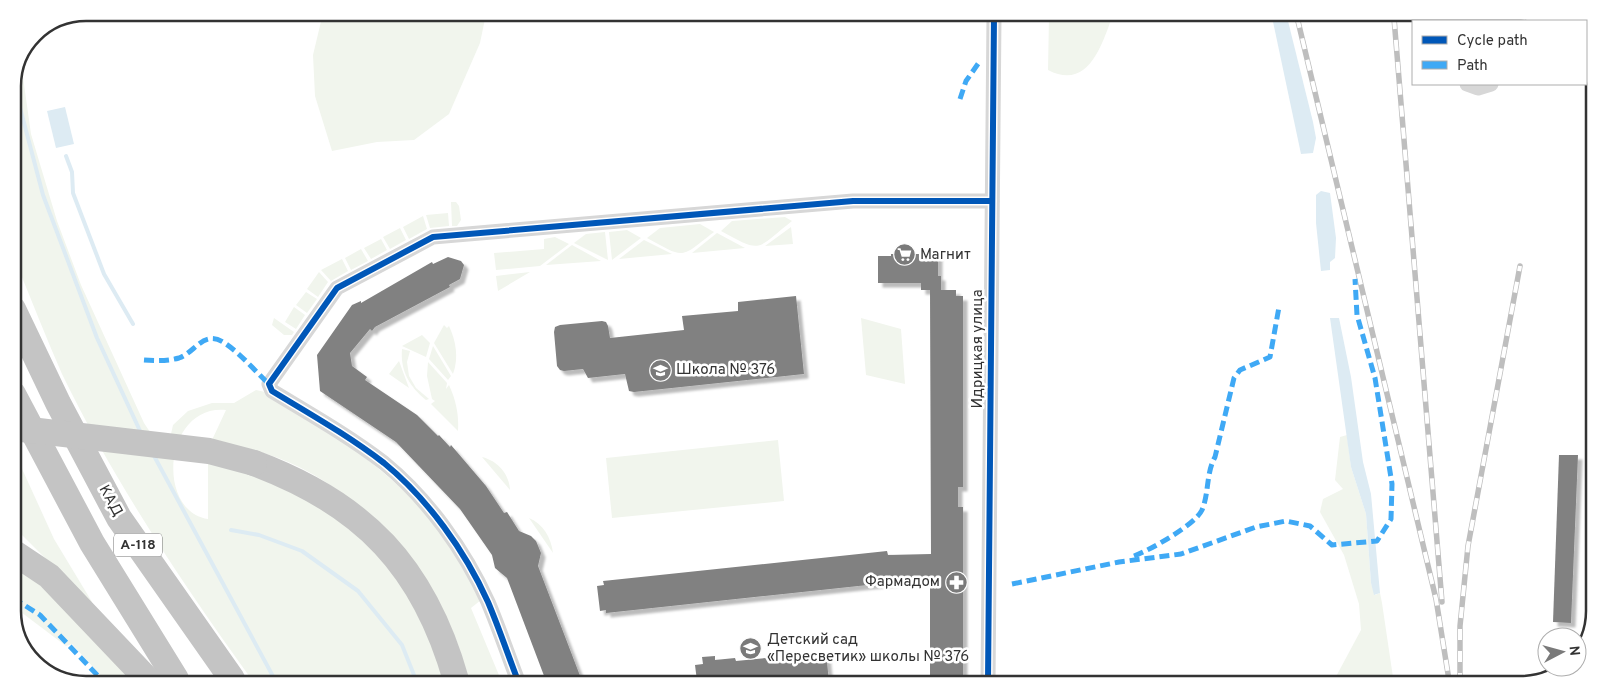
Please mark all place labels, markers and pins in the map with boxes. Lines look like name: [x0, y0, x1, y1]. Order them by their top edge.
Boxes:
supermarket icon: Магнит: [892, 243, 916, 267]
place label: Магнит: [920, 246, 971, 265]
school or university icon: Школа № 376: [648, 358, 672, 382]
place label: Школа № 376: [676, 361, 775, 380]
pharmacy icon: Фармадом: [944, 570, 968, 594]
place label: Фармадом: [865, 573, 940, 592]
place label: Детский сад «Пересветик» школы № 376: [767, 631, 969, 667]
school or university icon: Детский сад «Пересветик» школы № 376: [739, 637, 763, 661]

